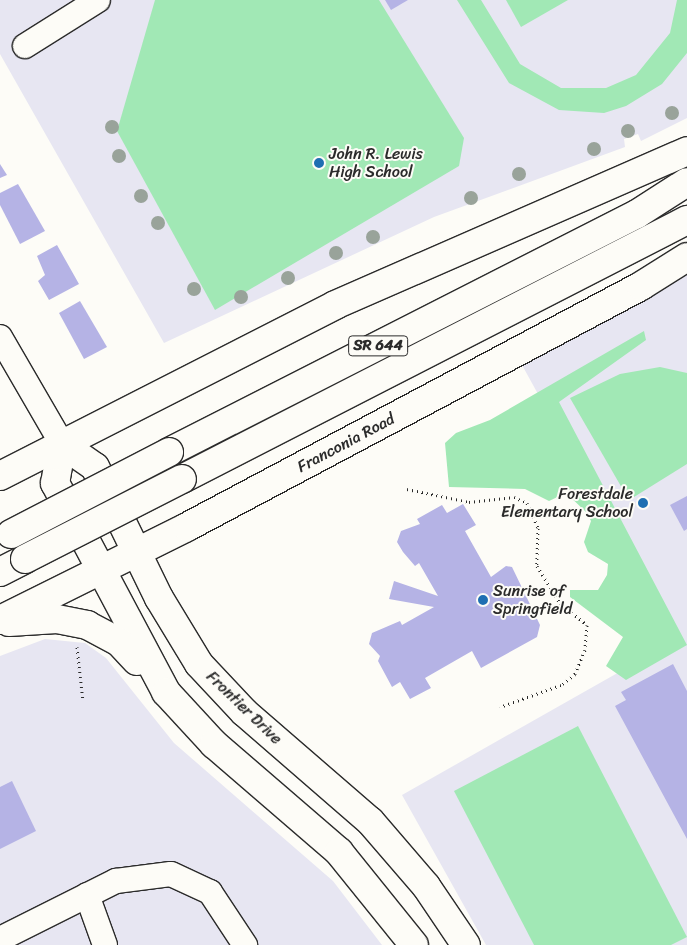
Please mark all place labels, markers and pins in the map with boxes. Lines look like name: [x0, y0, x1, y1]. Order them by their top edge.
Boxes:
place label: John R. Lewis High School: [329, 144, 423, 182]
marker: John R. Lewis High School: [313, 157, 325, 169]
place label: Forestdale Elementary School: [501, 484, 633, 522]
marker: Forestdale Elementary School: [637, 497, 649, 509]
place label: Sunrise of Springfield: [493, 581, 572, 619]
marker: Sunrise of Springfield: [477, 594, 489, 606]

